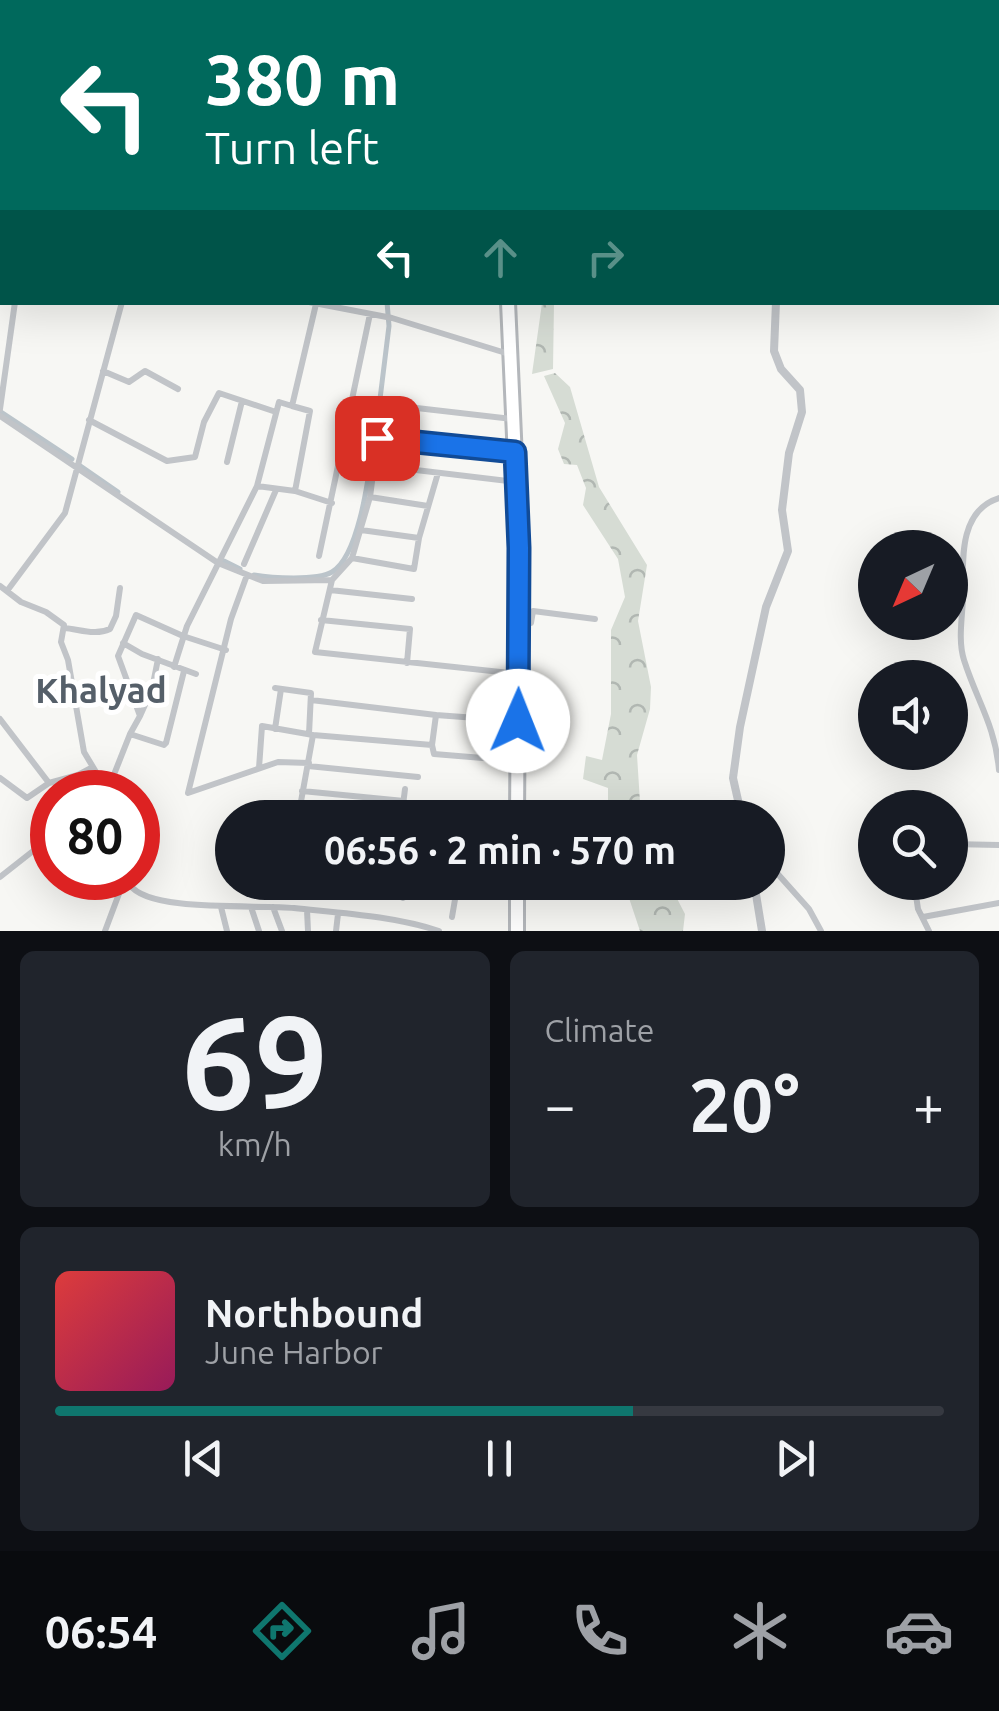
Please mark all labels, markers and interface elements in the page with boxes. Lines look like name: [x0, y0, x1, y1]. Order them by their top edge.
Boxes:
icon: left: [40, 40, 170, 170]
text: 380 m: [205, 40, 400, 118]
text: Turn left: [205, 122, 379, 173]
icon: left: [368, 230, 423, 285]
icon: ahead: [473, 230, 528, 285]
icon: right: [578, 230, 633, 285]
pin: [335, 396, 420, 481]
icon: arrive: [350, 411, 405, 466]
north arrow: [858, 530, 968, 640]
map controls: [858, 530, 968, 900]
button: sound: [858, 660, 968, 770]
position arrow: [466, 669, 570, 773]
district label: Khalyad: [35, 670, 167, 710]
speed limit sign: 80: [30, 770, 160, 900]
button: search: [858, 790, 968, 900]
text: 06:56 · 2 min · 570 m: [324, 829, 676, 871]
text: 69: [181, 988, 328, 1134]
text: Climate: [545, 1012, 655, 1048]
text: 20°: [689, 1062, 800, 1146]
text: −: [545, 1074, 576, 1135]
text: +: [913, 1074, 944, 1135]
text: km/h: [218, 1126, 292, 1162]
text: Northbound: [205, 1292, 423, 1334]
text: June Harbor: [205, 1334, 383, 1370]
icon: previous: [176, 1431, 231, 1486]
icon: pause: [472, 1431, 527, 1486]
icon: next: [768, 1431, 823, 1486]
icon: directions: [247, 1596, 317, 1666]
icon: music: [406, 1596, 476, 1666]
icon: phone: [565, 1596, 635, 1666]
icon: climate: [725, 1596, 795, 1666]
icon: car: [884, 1596, 954, 1666]
text: 06:54: [45, 1606, 157, 1657]

